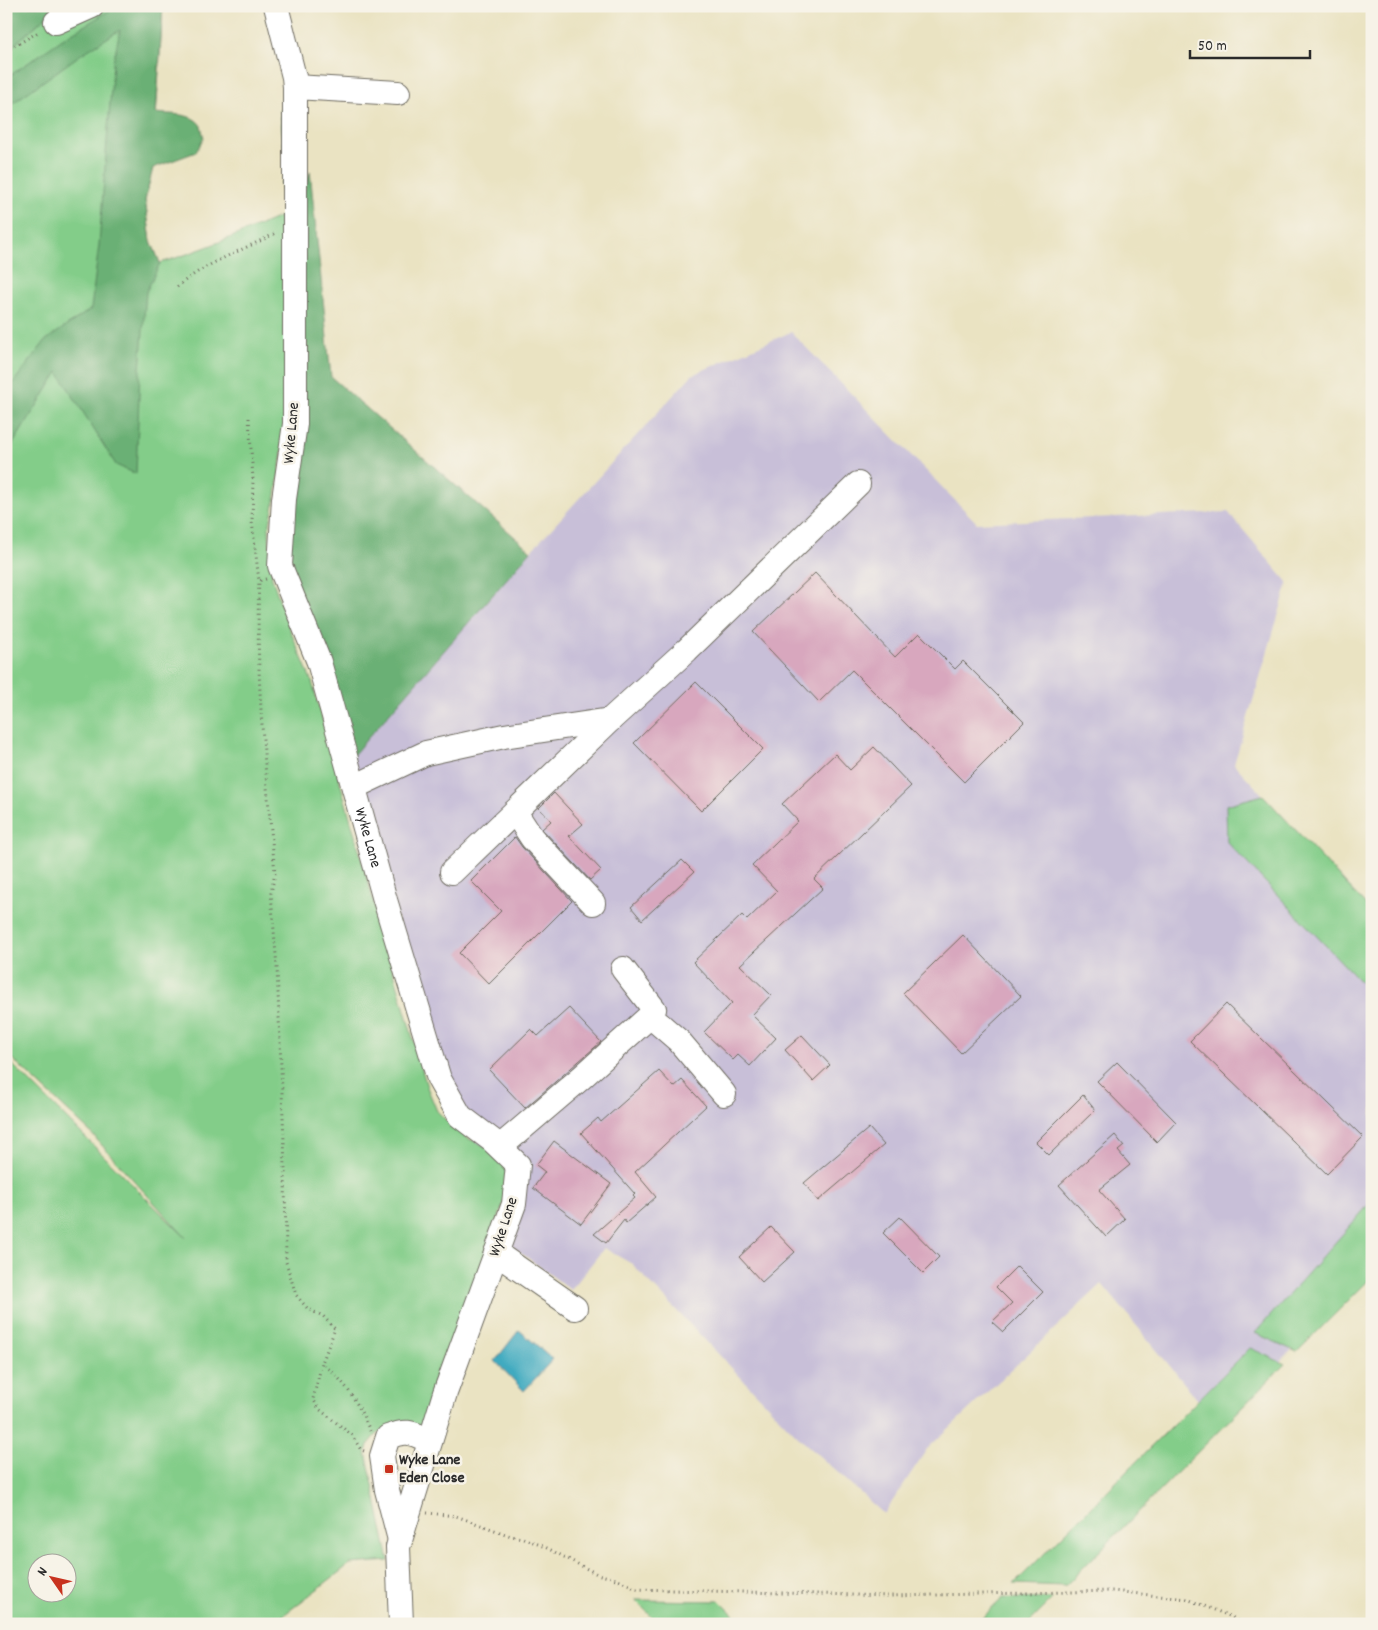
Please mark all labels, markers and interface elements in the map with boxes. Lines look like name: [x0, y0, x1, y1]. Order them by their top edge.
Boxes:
scale bar: [1190, 28, 1310, 60]
text: 50 m: [1198, 36, 1227, 58]
street label: Wyke Lane: [278, 401, 306, 465]
street label: Wyke Lane: [348, 805, 387, 870]
street label: Wyke Lane: [484, 1194, 524, 1260]
place label: Wyke Lane Eden Close: [399, 1449, 464, 1490]
marker: Wyke Lane Eden Close: [383, 1463, 395, 1475]
north arrow: [28, 1552, 78, 1602]
text: N: [33, 1563, 53, 1580]

